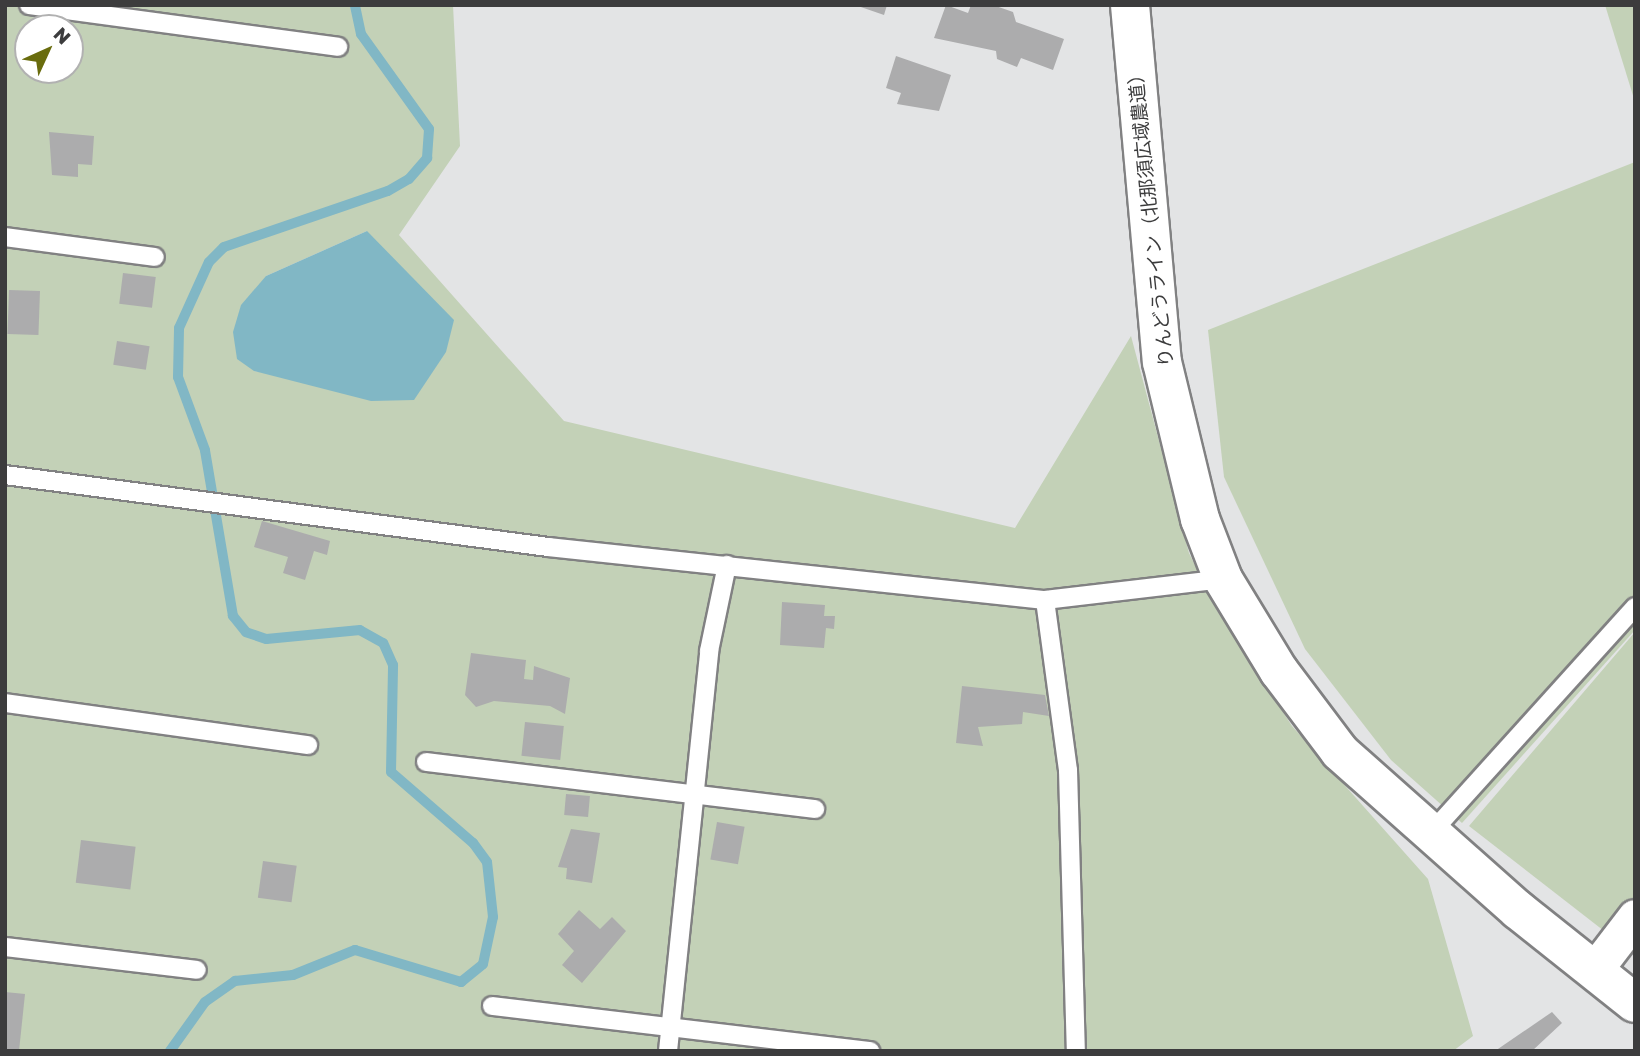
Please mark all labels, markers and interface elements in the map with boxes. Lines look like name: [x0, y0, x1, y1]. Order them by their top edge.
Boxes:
north arrow: [14, 14, 84, 84]
text: N: [50, 22, 76, 48]
street label: りんどうライン（北那須広域農道）: [1123, 64, 1177, 368]

